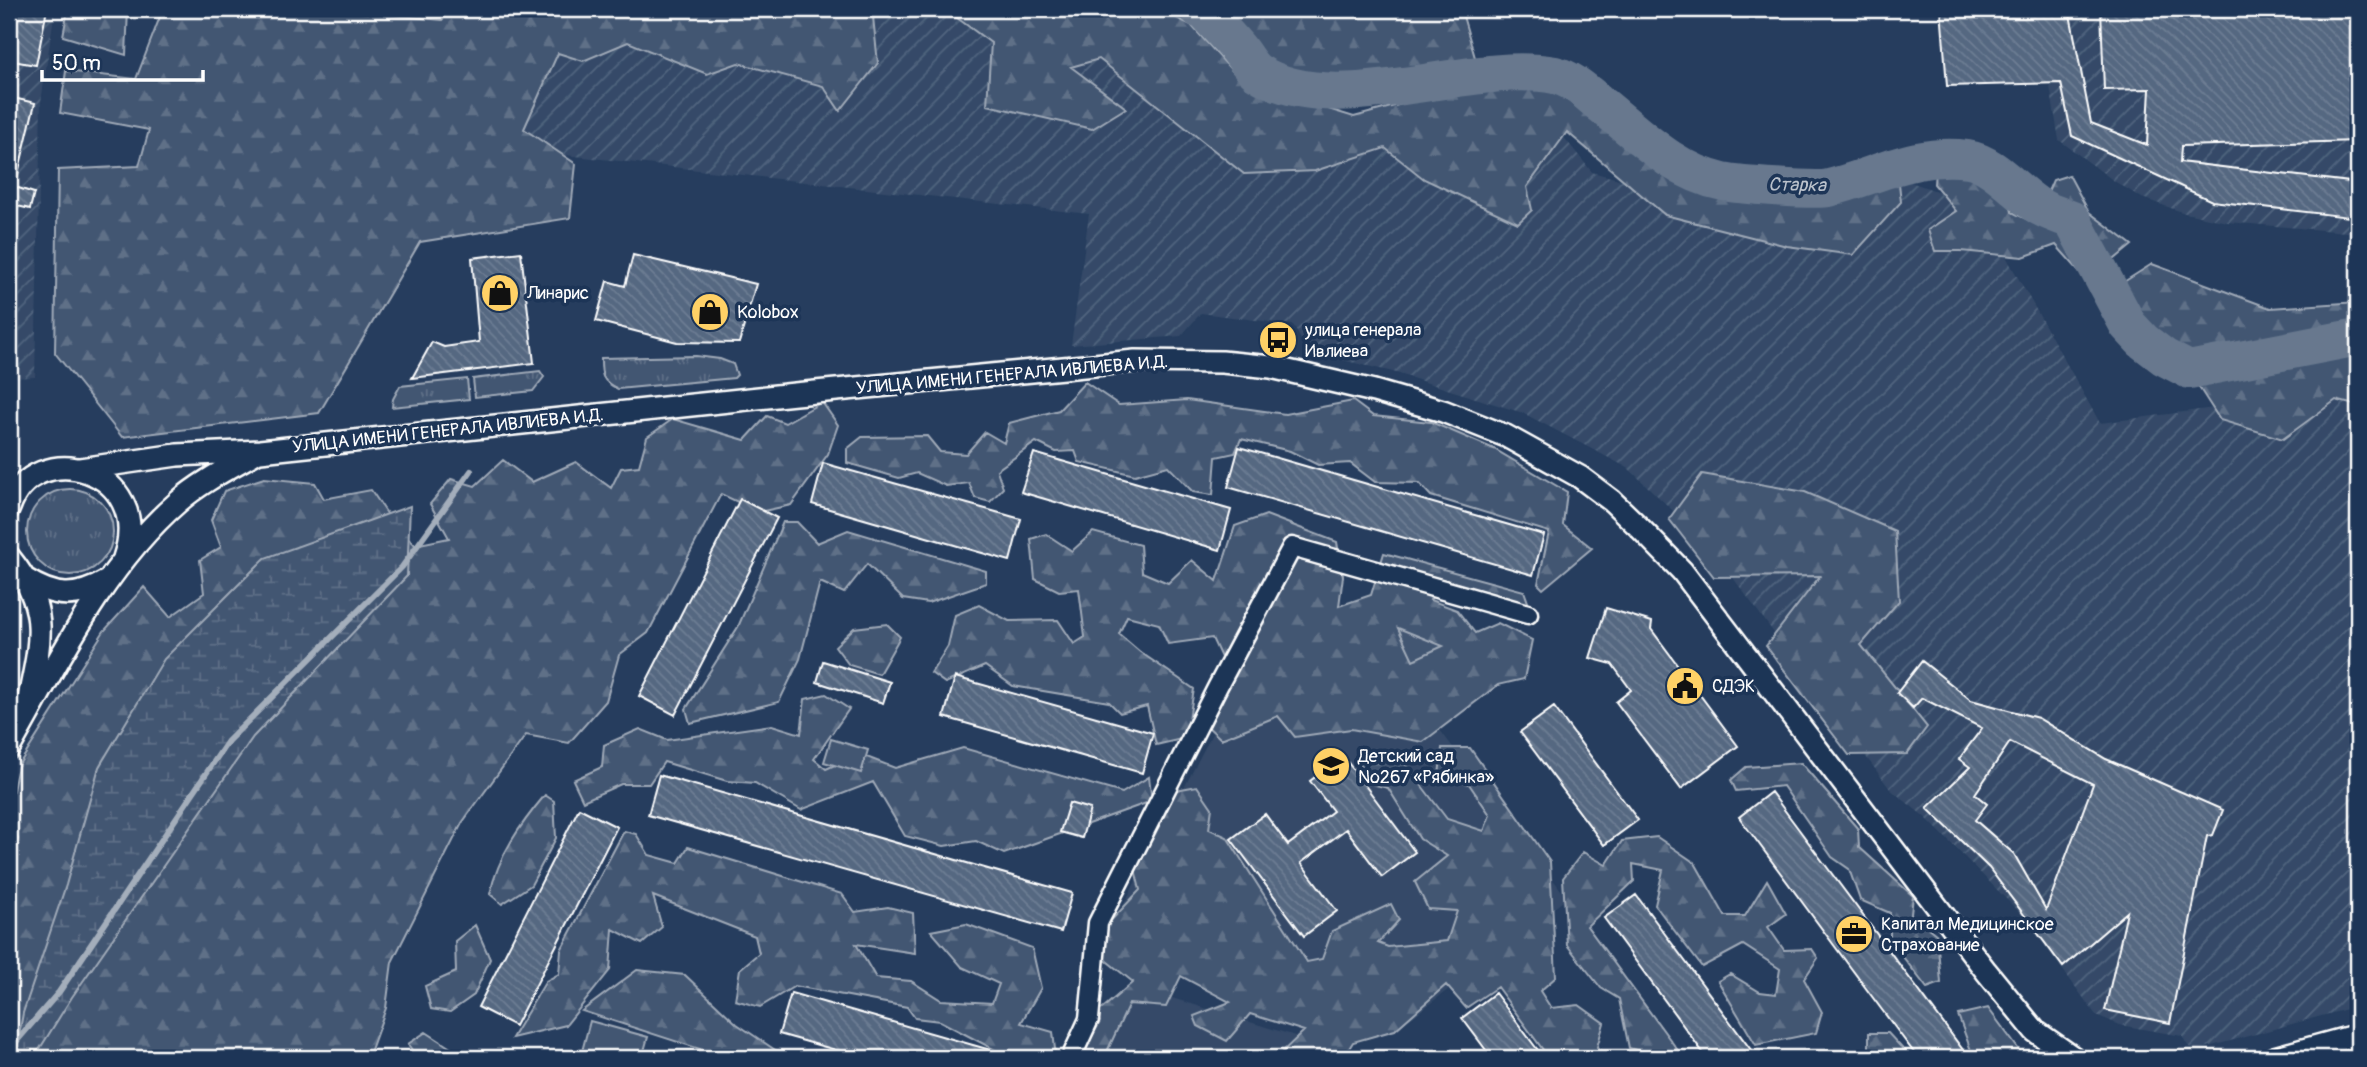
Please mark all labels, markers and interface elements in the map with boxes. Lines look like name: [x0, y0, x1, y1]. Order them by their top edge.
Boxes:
scale bar: [42, 38, 203, 82]
text: 50 m: [52, 50, 101, 77]
water label: Старка: [1768, 172, 1827, 198]
shop icon: Линарис: [479, 272, 521, 314]
place label: Линарис: [526, 282, 589, 305]
shop icon: Kolobox: [689, 291, 731, 333]
place label: Kolobox: [737, 301, 799, 324]
bus stop icon: улица генерала Ивлиева: [1257, 319, 1299, 361]
place label: улица генерала Ивлиева: [1304, 319, 1421, 363]
street label: УЛИЦА ИМЕНИ ГЕНЕРАЛА ИВЛИЕВА И.Д.: [855, 350, 1169, 400]
street label: УЛИЦА ИМЕНИ ГЕНЕРАЛА ИВЛИЕВА И.Д.: [291, 403, 605, 459]
public building icon: СДЭК: [1664, 665, 1706, 707]
place label: СДЭК: [1712, 675, 1755, 698]
school or university icon: Детский сад №267 «Рябинка»: [1310, 745, 1352, 787]
place label: Детский сад №267 «Рябинка»: [1357, 745, 1494, 789]
office icon: Капитал Медицинское Страхование: [1833, 913, 1875, 955]
place label: Капитал Медицинское Страхование: [1881, 913, 2054, 957]

